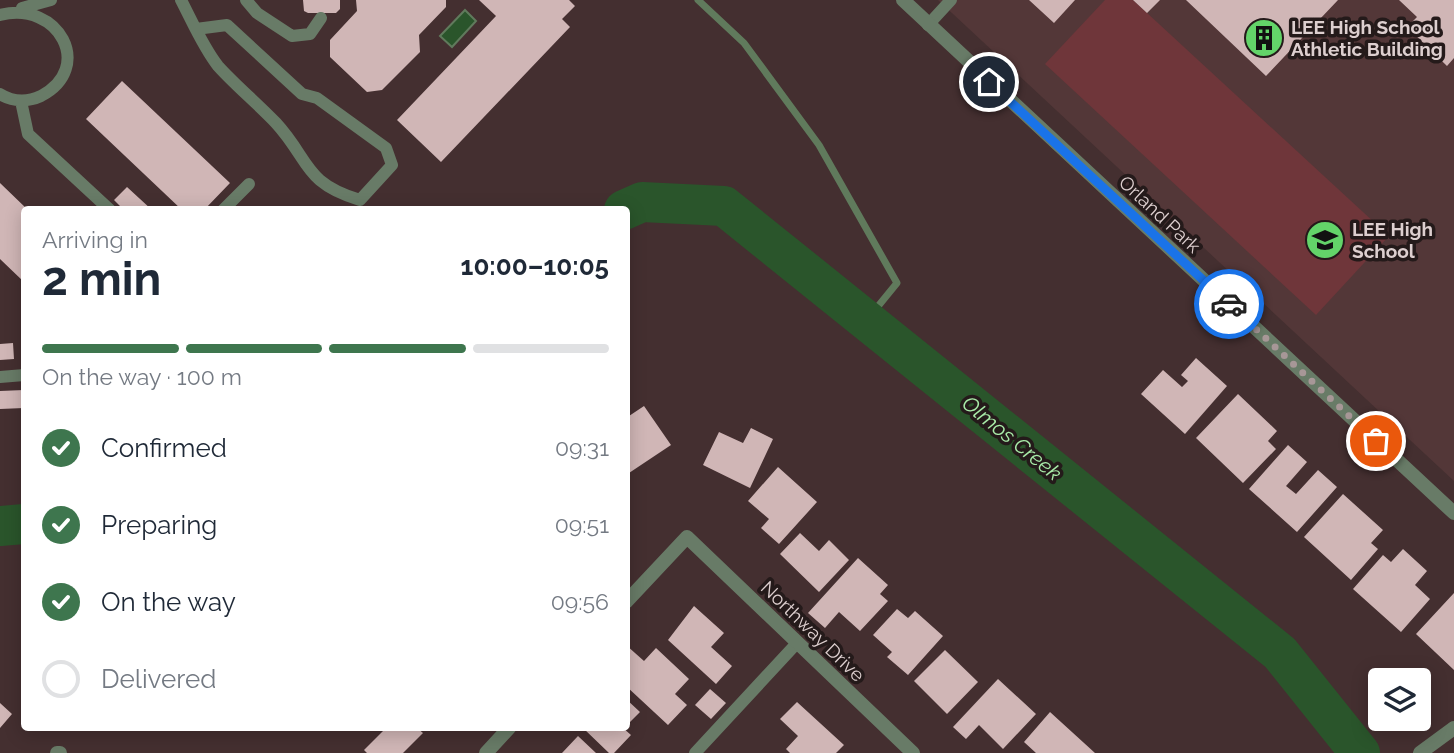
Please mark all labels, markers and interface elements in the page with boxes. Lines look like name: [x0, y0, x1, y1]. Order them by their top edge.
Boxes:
place label: LEE High School Athletic Building: [1291, 16, 1443, 60]
building icon: LEE High School Athletic Building: [1243, 17, 1285, 59]
pin: [959, 52, 1019, 112]
icon: home: [970, 63, 1008, 101]
street label: Orland Park: [1115, 171, 1205, 257]
place label: LEE High School: [1352, 218, 1433, 262]
school or university icon: LEE High School: [1304, 219, 1346, 261]
text: Arriving in: [42, 226, 148, 253]
text: 10:00–10:05: [461, 251, 609, 281]
text: 2 min: [42, 252, 161, 306]
courier: [1194, 269, 1264, 339]
icon: car: [1210, 285, 1248, 323]
text: On the way · 100 m: [42, 363, 242, 390]
water label: Olmos Creek: [957, 390, 1067, 486]
pin: [1346, 411, 1406, 471]
icon: bag: [1357, 422, 1395, 460]
icon: check: [42, 429, 80, 467]
text: Confirmed: [101, 433, 227, 463]
text: 09:31: [555, 434, 609, 461]
icon: check: [42, 506, 80, 544]
text: Preparing: [101, 510, 217, 540]
text: 09:51: [555, 511, 609, 538]
street label: Northway Drive: [757, 576, 869, 686]
icon: check: [42, 583, 80, 621]
text: On the way: [101, 587, 236, 617]
text: 09:56: [551, 588, 609, 615]
text: Delivered: [101, 664, 216, 694]
map controls: [1368, 668, 1431, 731]
button: layers: [1368, 668, 1431, 731]

